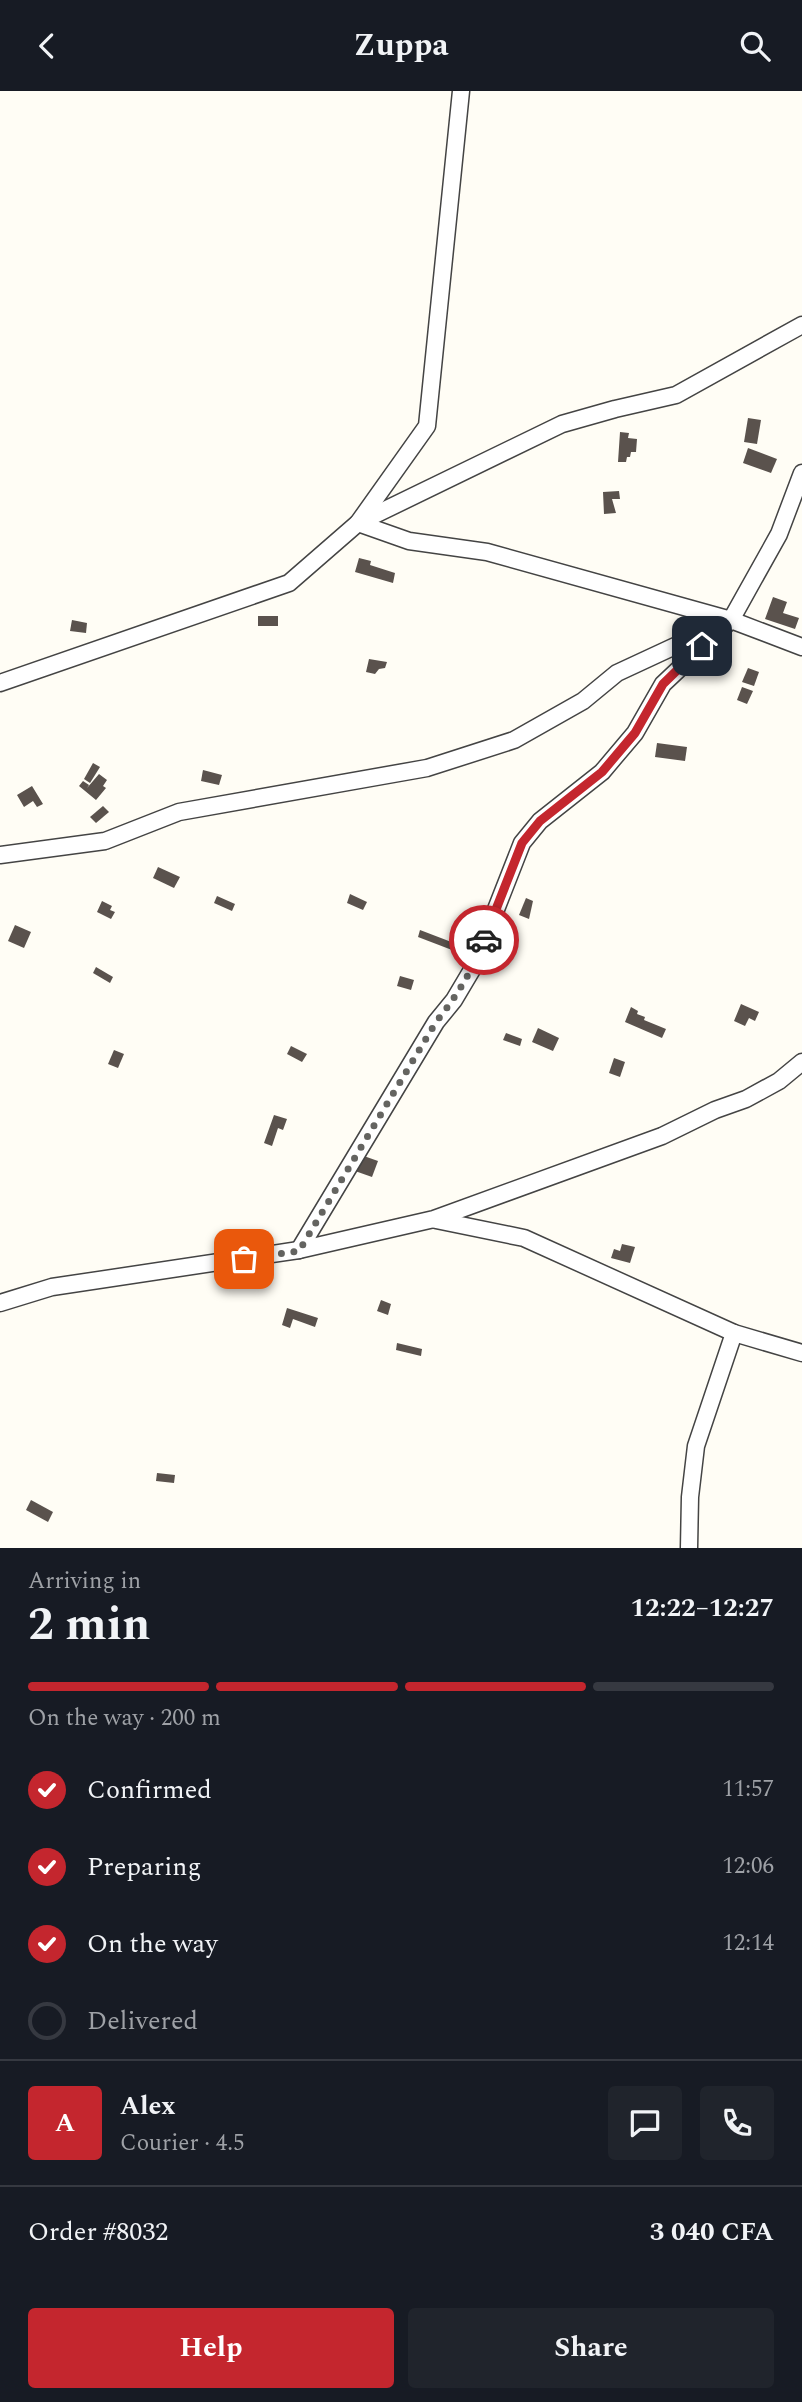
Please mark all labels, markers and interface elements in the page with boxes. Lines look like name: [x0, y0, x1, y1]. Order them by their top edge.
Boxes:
text: Zuppa: [353, 21, 449, 70]
icon: back: [28, 27, 66, 65]
icon: search: [736, 27, 774, 65]
pin: [672, 616, 732, 676]
icon: home: [683, 627, 721, 665]
courier: [449, 905, 519, 975]
icon: car: [465, 921, 503, 959]
pin: [214, 1229, 274, 1289]
icon: bag: [225, 1240, 263, 1278]
text: Arriving in: [28, 1564, 141, 1599]
text: 12:22–12:27: [630, 1588, 774, 1628]
text: 2 min: [28, 1590, 150, 1660]
text: On the way · 200 m: [28, 1701, 221, 1736]
text: Confirmed: [87, 1770, 212, 1810]
icon: check: [28, 1771, 66, 1809]
text: 11:57: [722, 1772, 774, 1807]
text: Preparing: [87, 1847, 201, 1887]
icon: check: [28, 1848, 66, 1886]
text: 12:06: [722, 1849, 774, 1884]
text: On the way: [87, 1924, 218, 1964]
icon: check: [28, 1925, 66, 1963]
text: 12:14: [722, 1926, 774, 1961]
text: Delivered: [87, 2001, 198, 2041]
text: Alex: [120, 2086, 175, 2126]
button: chat: [608, 2086, 682, 2160]
button: phone: [700, 2086, 774, 2160]
text: A: [55, 2103, 75, 2143]
text: Courier · 4.5: [120, 2126, 245, 2161]
text: Order #8032: [28, 2212, 168, 2252]
text: 3 040 CFA: [650, 2212, 774, 2252]
button: Help: [28, 2308, 394, 2388]
button: Share: [408, 2308, 774, 2388]

